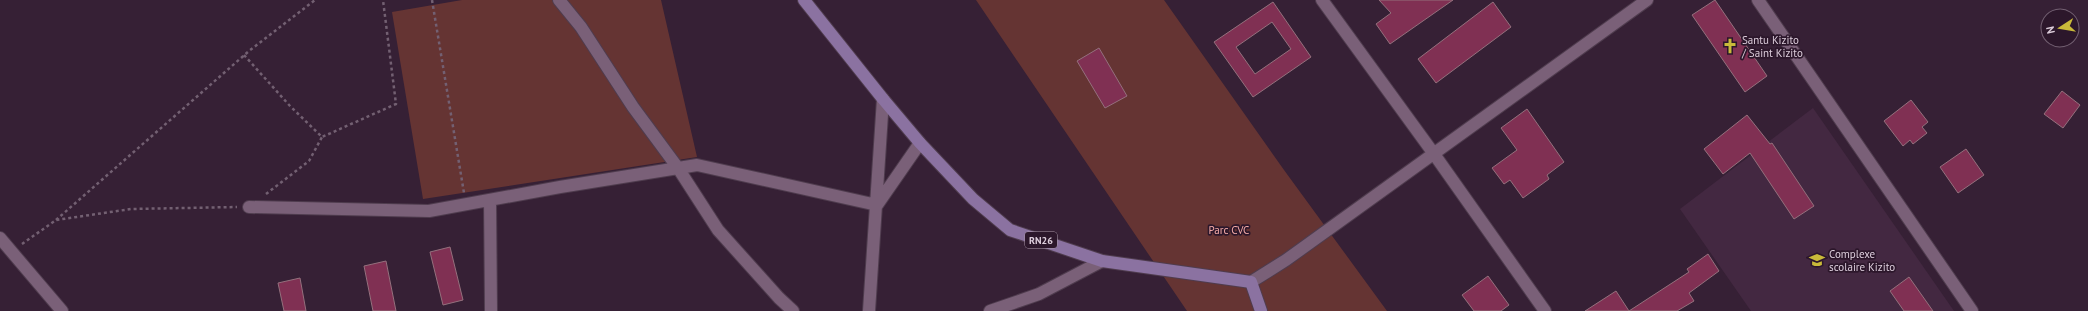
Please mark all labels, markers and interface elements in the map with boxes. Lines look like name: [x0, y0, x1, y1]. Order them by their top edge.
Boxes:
north arrow: [2040, 8, 2080, 48]
text: N: [2043, 25, 2058, 35]
place label: Santu Kizito / Saint Kizito: [1741, 33, 1803, 60]
church icon: Santu Kizito / Saint Kizito: [1721, 37, 1739, 55]
park label: Parc CVC: [1209, 223, 1249, 237]
road number: RN26: [1025, 232, 1057, 248]
place label: Complexe scolaire Kizito: [1829, 247, 1895, 274]
school or university icon: Complexe scolaire Kizito: [1808, 251, 1826, 269]

